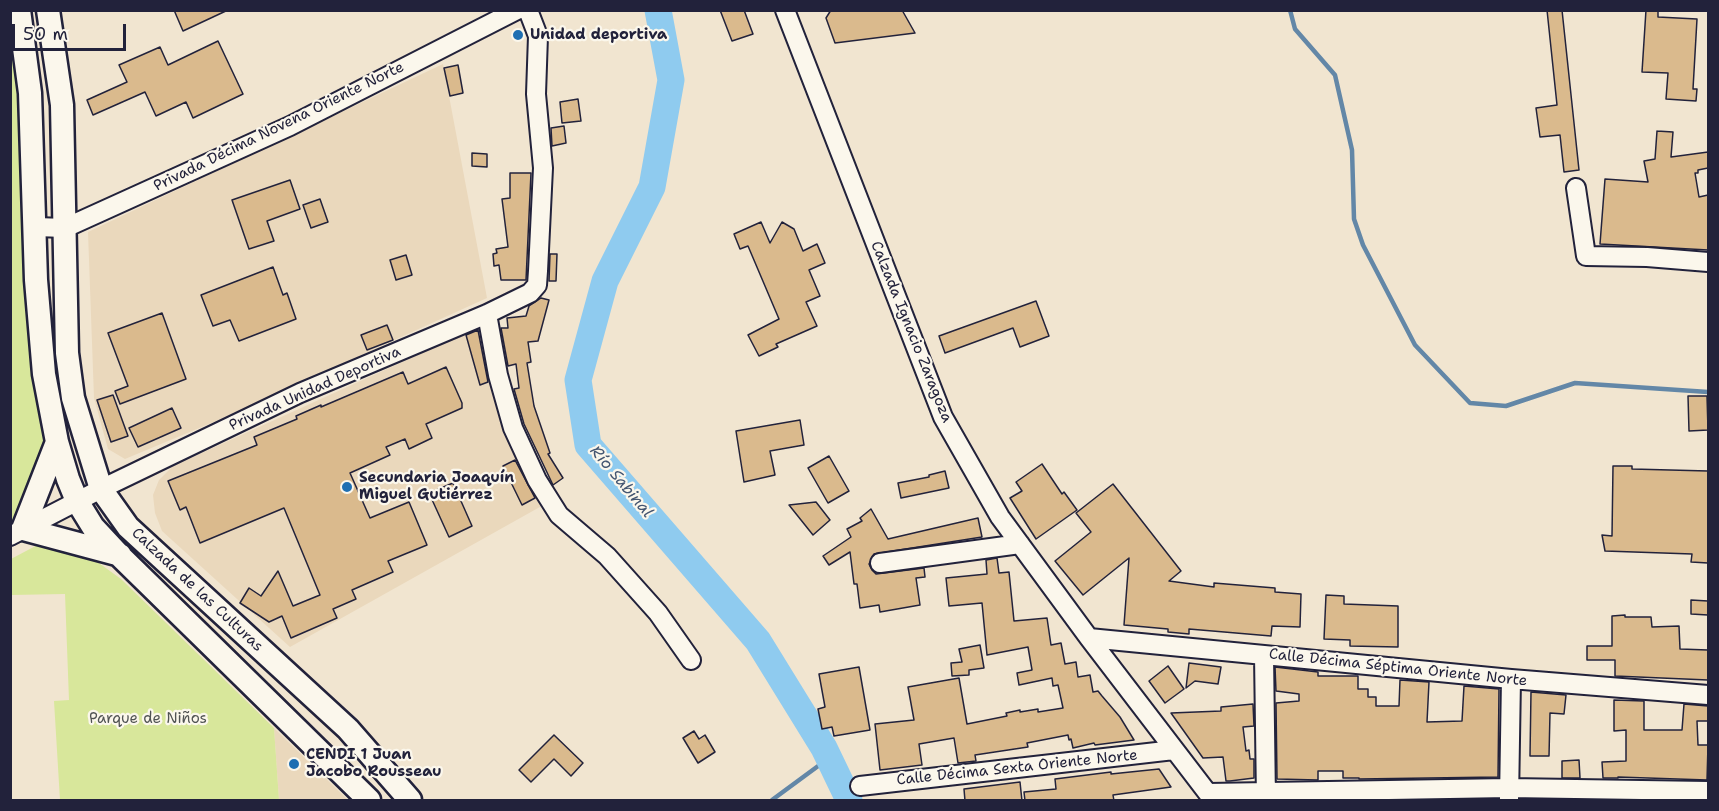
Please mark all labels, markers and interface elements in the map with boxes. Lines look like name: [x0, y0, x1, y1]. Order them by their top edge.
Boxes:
scale bar: [15, 12, 129, 50]
text: 50 m: [23, 22, 68, 46]
place label: Unidad deportiva: [530, 26, 667, 44]
marker: Unidad deportiva: [511, 28, 525, 42]
street label: Privada Décima Novena Oriente Norte: [151, 58, 407, 196]
street label: Calzada Ignacio Zaragoza: [866, 239, 956, 425]
street label: Privada Unidad Deportiva: [226, 343, 404, 435]
water label: Río Sabinal: [585, 442, 657, 522]
place label: Secundaria Joaquín Miguel Gutiérrez: [359, 469, 514, 504]
marker: Secundaria Joaquín Miguel Gutiérrez: [340, 480, 354, 494]
street label: Calzada de las Culturas: [127, 524, 267, 656]
street label: Calle Décima Séptima Oriente Norte: [1268, 645, 1528, 691]
park label: Parque de Niños: [89, 710, 207, 728]
place label: CENDI 1 Juan Jacobo Rousseau: [306, 746, 442, 781]
street label: Calle Décima Sexta Oriente Norte: [896, 746, 1138, 790]
marker: CENDI 1 Juan Jacobo Rousseau: [287, 757, 301, 771]

